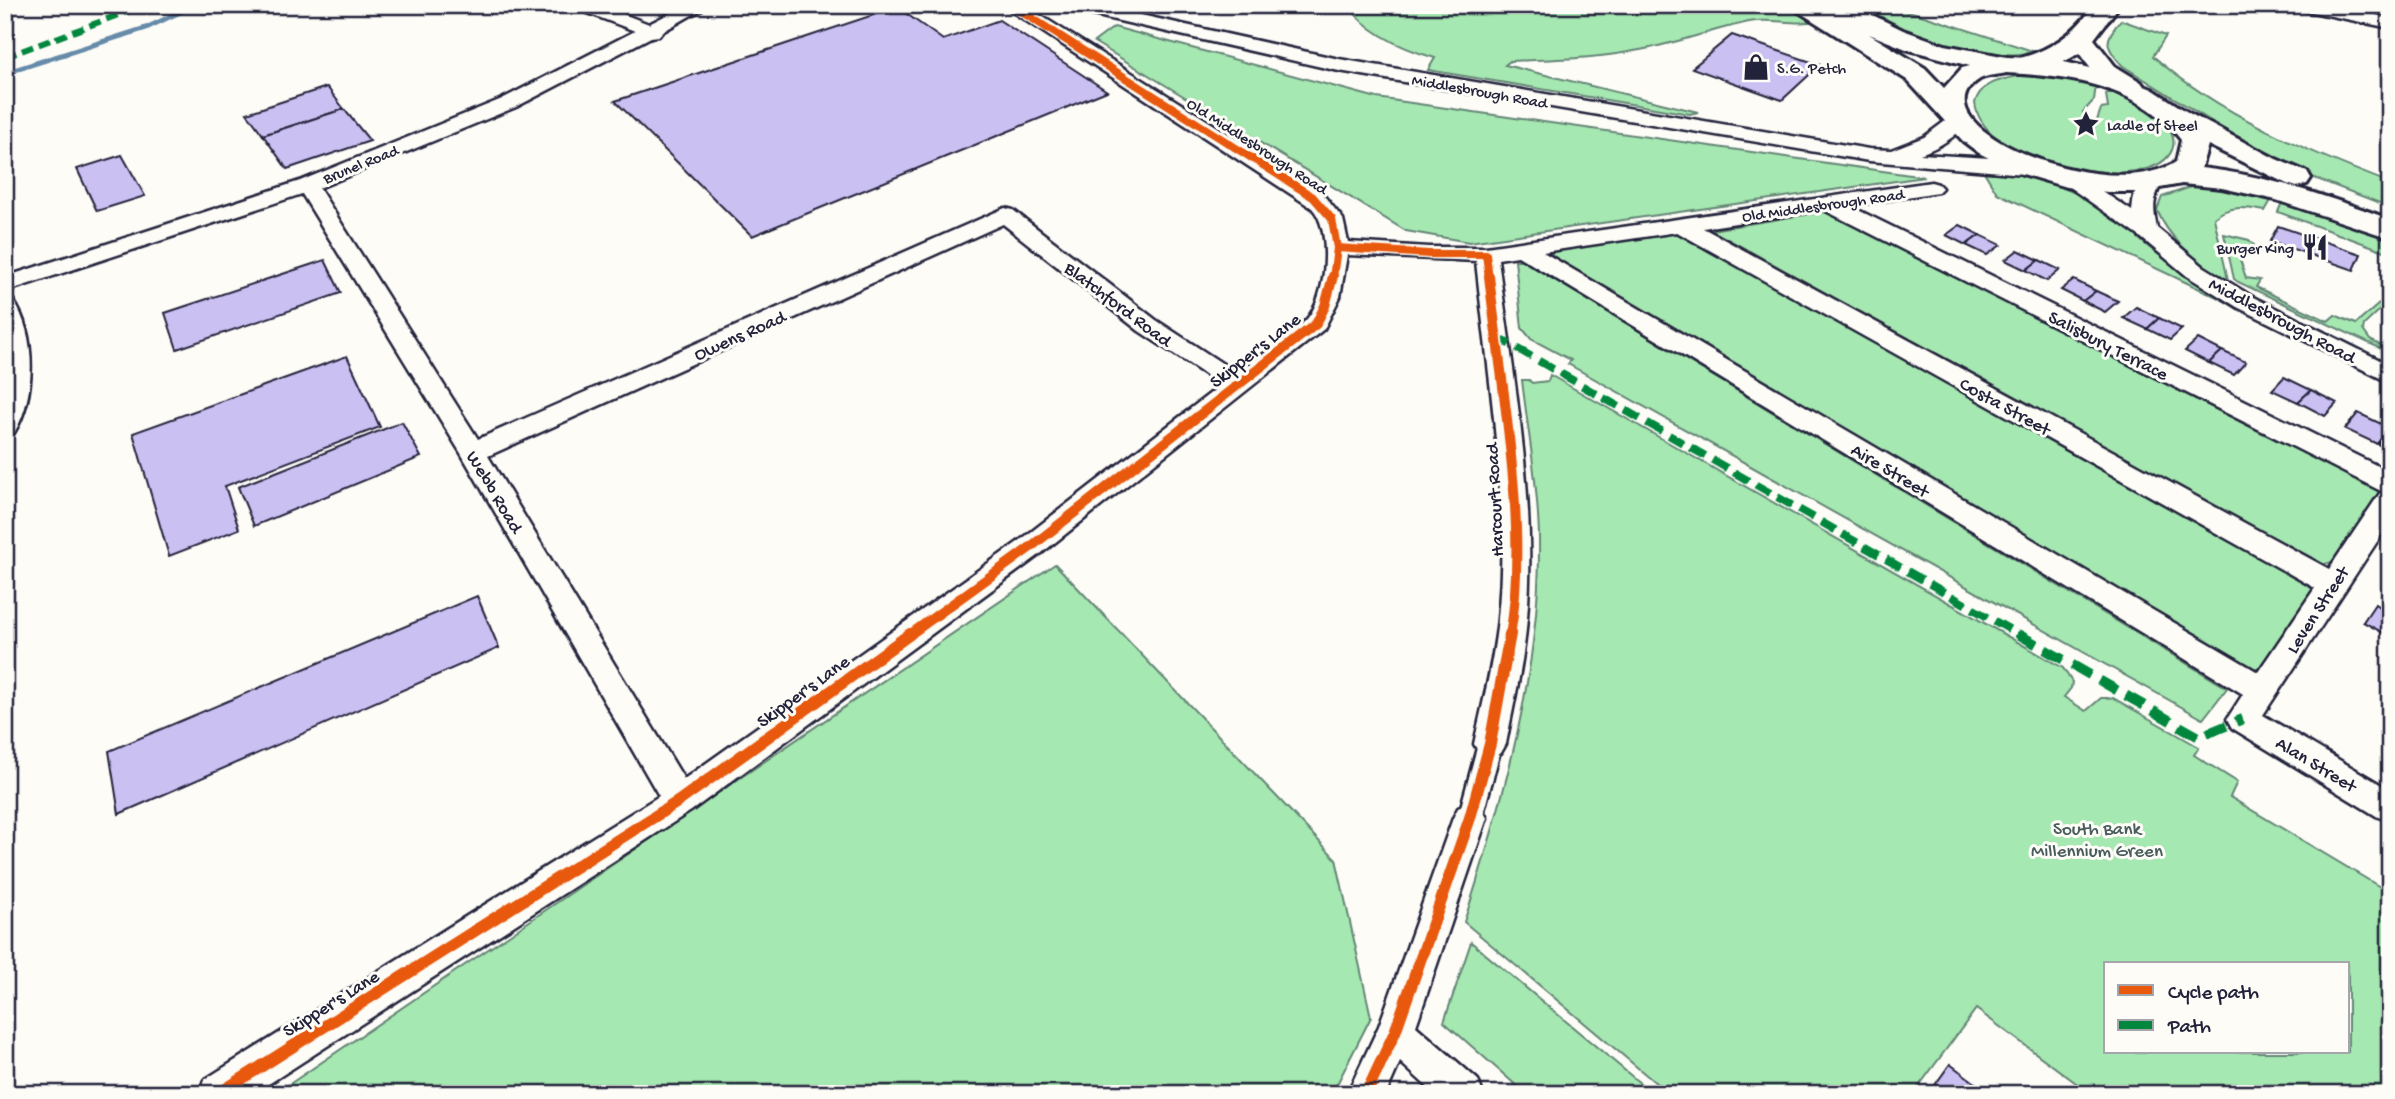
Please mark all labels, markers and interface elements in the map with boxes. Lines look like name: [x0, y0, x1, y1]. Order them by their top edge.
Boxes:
shop icon: S.G. Petch: [1741, 52, 1771, 82]
place label: S.G. Petch: [1777, 61, 1846, 80]
street label: Middlesbrough Road: [1410, 72, 1550, 115]
street label: Old Middlesbrough Road: [1182, 95, 1331, 201]
place icon: Ladle of Steel: [2071, 109, 2101, 139]
place label: Ladle of Steel: [2107, 118, 2198, 137]
street label: Brunel Road: [320, 142, 403, 190]
street label: Old Middlesbrough Road: [1741, 186, 1907, 228]
restaurant icon: Burger King: [2300, 232, 2330, 262]
place label: Burger King: [2216, 241, 2294, 260]
street label: Blatchford Road: [1058, 257, 1177, 355]
street label: Middlesbrough Road: [2204, 274, 2360, 371]
street label: Owens Road: [691, 306, 792, 368]
street label: Salisbury Terrace: [2044, 307, 2171, 387]
street label: Skipper's Lane: [1206, 309, 1306, 394]
street label: Costa Street: [1955, 374, 2056, 444]
street label: Aire Street: [1846, 440, 1934, 505]
street label: Harcourt Road: [1482, 441, 1511, 557]
street label: Webb Road: [459, 447, 528, 540]
street label: Leven Street: [2282, 561, 2357, 659]
street label: Skipper's Lane: [753, 651, 855, 734]
street label: Alan Street: [2271, 733, 2362, 800]
park label: South Bank Millennium Green: [2031, 819, 2163, 864]
legend: [2104, 962, 2350, 1054]
street label: Skipper's Lane: [279, 966, 384, 1044]
text: Cycle path: [2168, 982, 2259, 1007]
text: Path: [2167, 1016, 2211, 1041]

